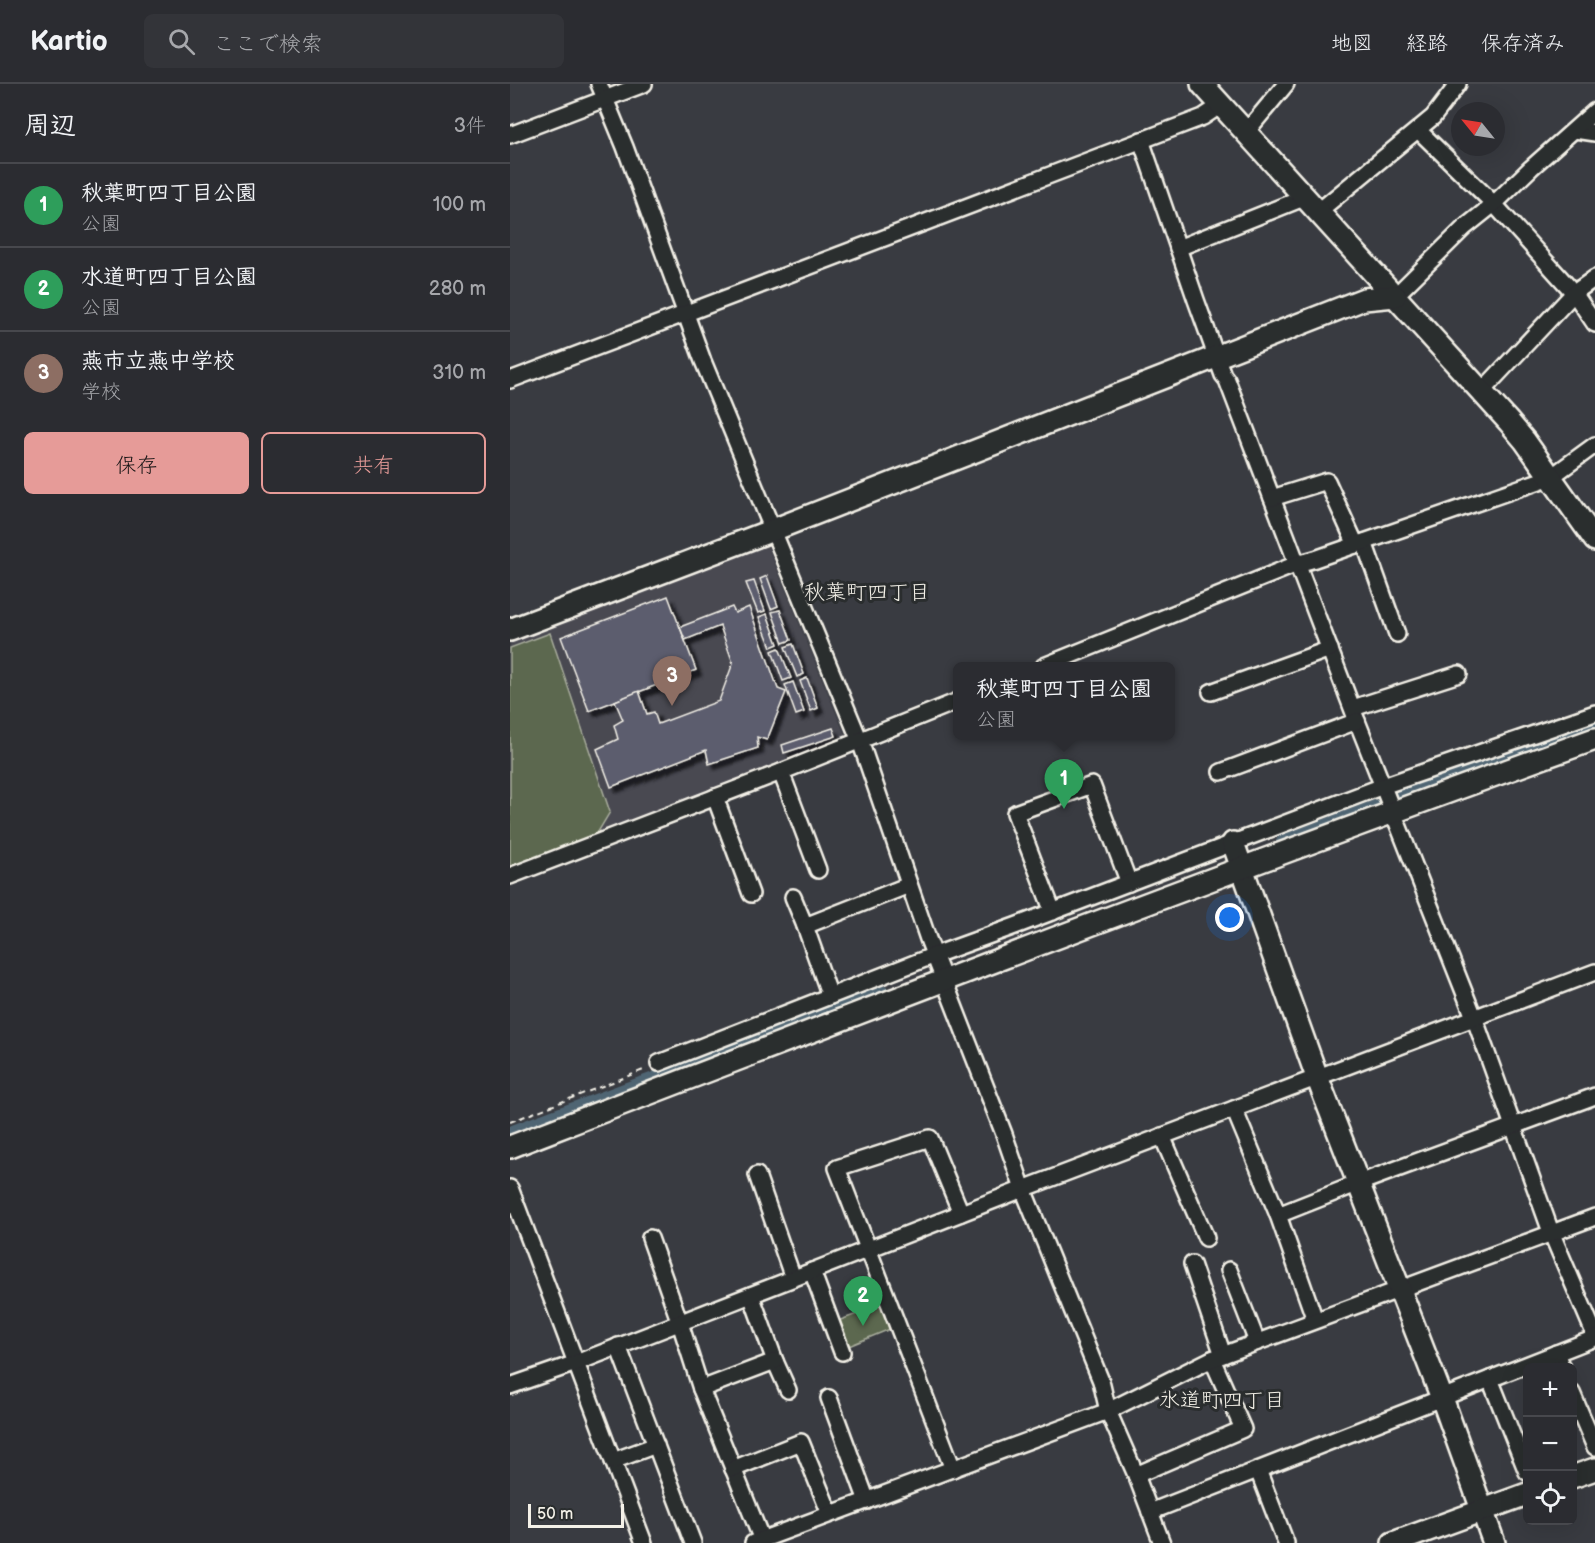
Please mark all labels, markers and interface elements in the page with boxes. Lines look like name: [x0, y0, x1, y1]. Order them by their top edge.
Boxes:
search box: [144, 14, 564, 68]
text: Kartio: [30, 25, 108, 58]
icon: search: [165, 25, 198, 58]
text: ここで検索: [213, 31, 323, 58]
text: 地図: [1331, 31, 1373, 56]
text: 経路: [1406, 31, 1448, 56]
text: 保存済み: [1481, 31, 1565, 56]
north arrow: [1451, 102, 1505, 156]
text: 周辺: [24, 111, 76, 142]
text: 3件: [454, 114, 486, 138]
text: 秋葉町四丁目公園: [81, 180, 257, 207]
text: 1: [39, 193, 48, 217]
text: 100 m: [433, 193, 486, 217]
text: 公園: [81, 212, 121, 236]
text: 水道町四丁目公園: [81, 264, 257, 291]
text: 2: [38, 277, 49, 301]
text: 280 m: [429, 277, 486, 301]
text: 公園: [81, 296, 121, 320]
text: 燕市立燕中学校: [81, 348, 235, 375]
text: 3: [38, 361, 49, 385]
text: 310 m: [432, 361, 486, 385]
text: 学校: [81, 380, 121, 404]
button: 保存: [24, 432, 249, 494]
button: 共有: [261, 432, 486, 494]
district label: 秋葉町四丁目: [804, 580, 930, 605]
pin: 3: [652, 656, 692, 706]
popup: [953, 662, 1175, 740]
text: 秋葉町四丁目公園: [976, 676, 1152, 703]
text: 公園: [976, 708, 1016, 732]
pin: 1: [1044, 760, 1084, 809]
your location: [1215, 903, 1244, 932]
pin: 2: [844, 1276, 882, 1326]
map controls: [1523, 1363, 1577, 1525]
button: +: [1523, 1363, 1577, 1417]
district label: 水道町四丁目: [1159, 1388, 1285, 1413]
button: −: [1523, 1417, 1577, 1471]
button: locate: [1523, 1471, 1577, 1525]
scale bar: [528, 1501, 624, 1528]
text: 50 m: [537, 1505, 573, 1524]

